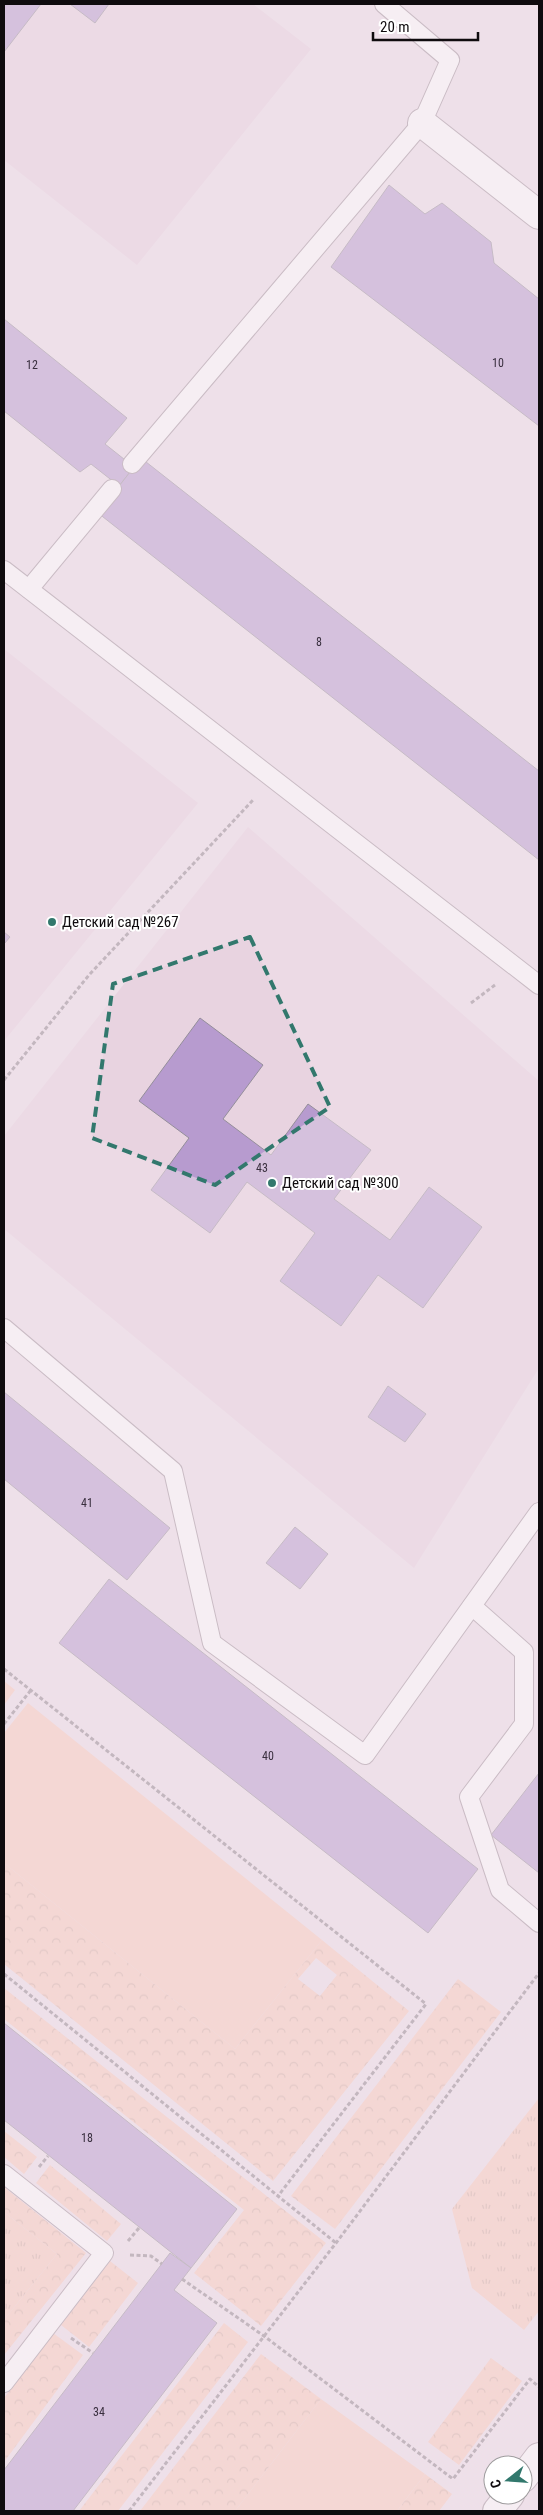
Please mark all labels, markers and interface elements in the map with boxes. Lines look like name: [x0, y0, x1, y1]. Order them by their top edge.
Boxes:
scale bar: [373, 10, 478, 42]
text: 20 m: [380, 18, 410, 36]
house number: 10: [492, 356, 504, 370]
house number: 12: [26, 358, 38, 372]
house number: 8: [316, 635, 322, 649]
place label: Детский сад №267: [62, 913, 179, 931]
marker: Детский сад №267: [46, 916, 58, 928]
house number: 43: [256, 1161, 268, 1175]
place label: Детский сад №300: [282, 1174, 399, 1192]
marker: Детский сад №300: [266, 1177, 278, 1189]
house number: 41: [81, 1496, 93, 1510]
house number: 40: [262, 1749, 274, 1763]
house number: 18: [81, 2131, 93, 2145]
house number: 34: [93, 2405, 105, 2419]
north arrow: [483, 2455, 533, 2505]
text: С: [487, 2478, 504, 2490]

